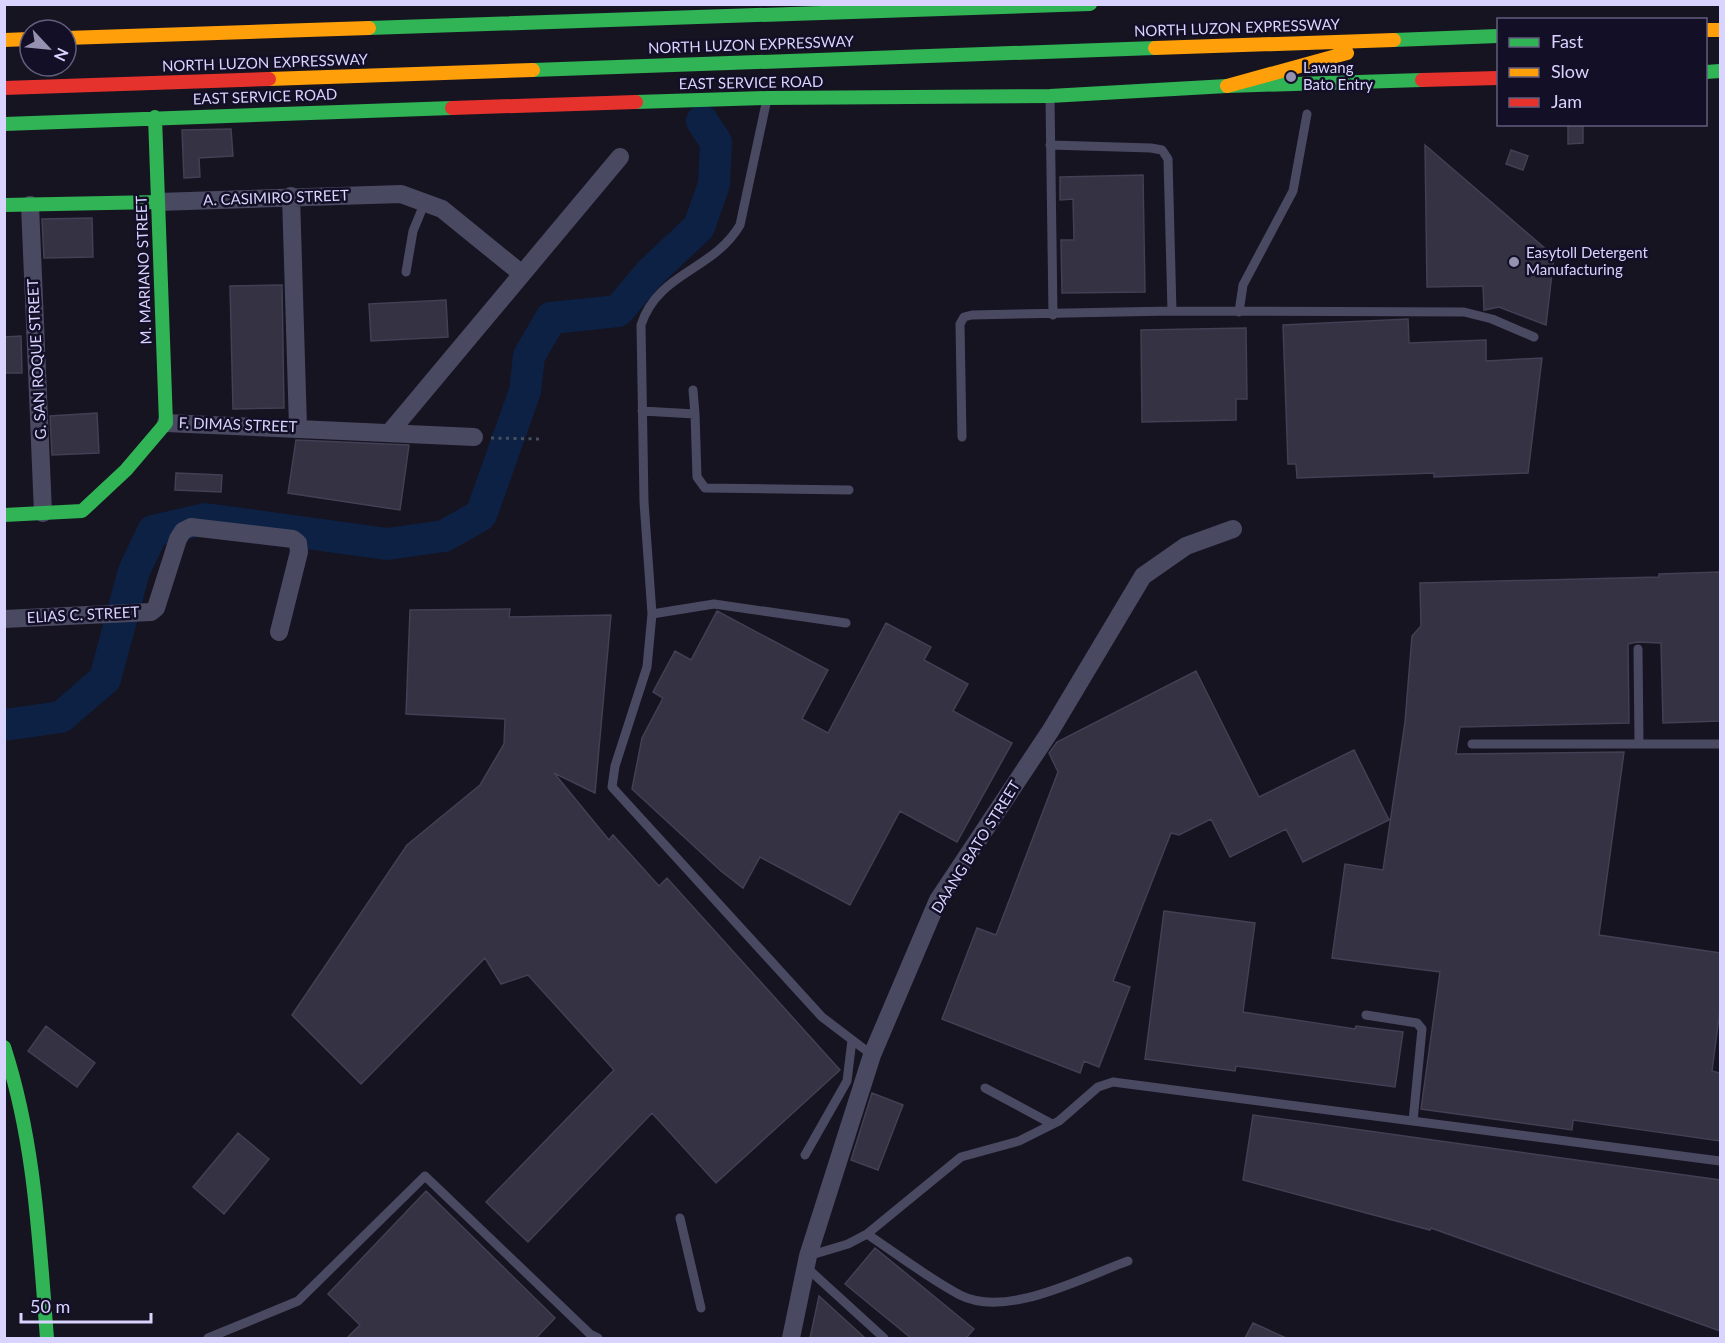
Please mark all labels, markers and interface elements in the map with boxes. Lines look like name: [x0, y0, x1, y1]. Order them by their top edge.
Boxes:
street label: NORTH LUZON EXPRESSWAY: [1134, 14, 1341, 40]
north arrow: [18, 18, 78, 78]
legend: [1497, 18, 1707, 126]
text: Fast: [1551, 30, 1584, 52]
street label: NORTH LUZON EXPRESSWAY: [648, 31, 855, 57]
text: N: [51, 45, 73, 64]
street label: NORTH LUZON EXPRESSWAY: [162, 49, 369, 75]
place label: Lawang Bato Entry: [1303, 58, 1373, 93]
text: Slow: [1551, 60, 1589, 82]
marker: Lawang Bato Entry: [1284, 70, 1298, 84]
street label: EAST SERVICE ROAD: [679, 72, 823, 92]
street label: EAST SERVICE ROAD: [192, 84, 338, 108]
text: Jam: [1551, 90, 1582, 112]
street label: A. CASIMIRO STREET: [203, 185, 349, 209]
street label: M. MARIANO STREET: [131, 195, 155, 345]
place label: Easytoll Detergent Manufacturing: [1526, 243, 1648, 278]
marker: Easytoll Detergent Manufacturing: [1507, 255, 1521, 269]
street label: G. SAN ROQUE STREET: [23, 278, 49, 440]
street label: F. DIMAS STREET: [178, 413, 298, 435]
street label: ELIAS C. STREET: [26, 602, 140, 626]
street label: DAANG BATO STREET: [927, 777, 1023, 916]
scale bar: [21, 1286, 152, 1324]
text: 50 m: [30, 1295, 70, 1317]

